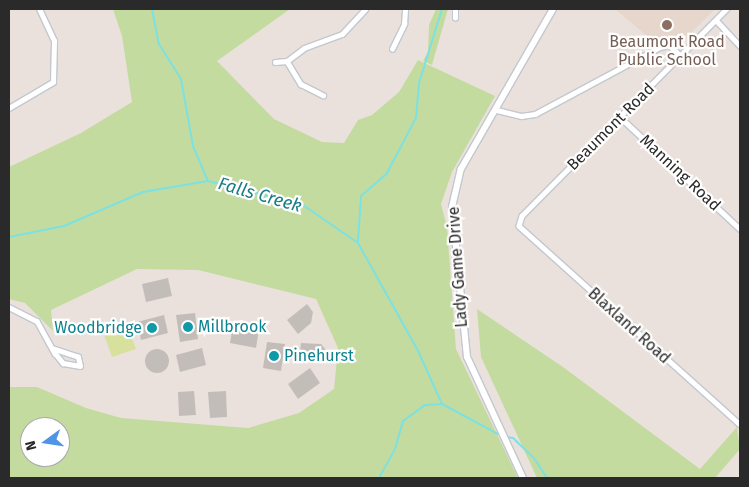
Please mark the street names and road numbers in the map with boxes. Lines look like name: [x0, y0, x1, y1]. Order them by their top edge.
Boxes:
street label: Beaumont Road: [563, 79, 659, 175]
street label: Manning Road: [636, 131, 724, 215]
street label: Lady Game Drive: [444, 206, 472, 328]
street label: Blaxland Road: [584, 284, 674, 368]

